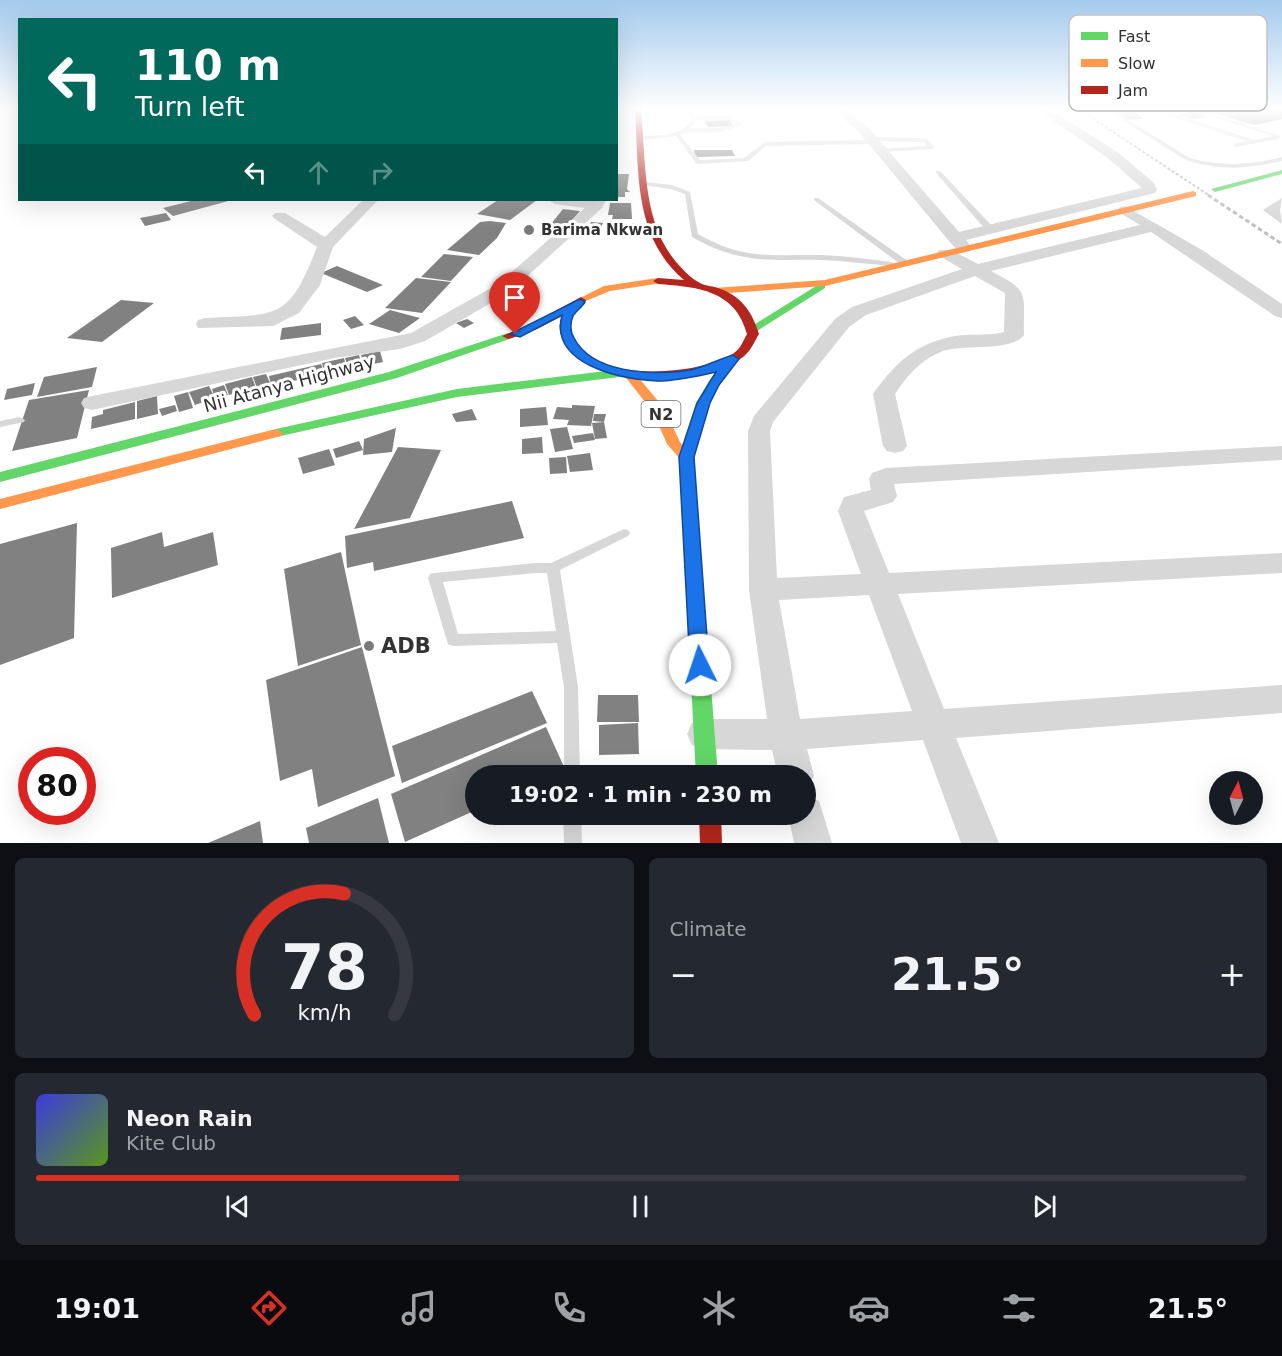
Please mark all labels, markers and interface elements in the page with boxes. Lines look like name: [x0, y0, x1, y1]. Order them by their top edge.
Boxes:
legend: [1069, 15, 1267, 111]
text: Fast: [1118, 27, 1150, 46]
text: 110 m: [135, 41, 281, 90]
icon: left: [36, 42, 114, 120]
text: Slow: [1118, 54, 1155, 73]
text: Jam: [1117, 81, 1148, 100]
text: Turn left: [135, 91, 245, 122]
icon: left: [239, 156, 272, 189]
icon: ahead: [302, 156, 335, 189]
icon: right: [365, 156, 398, 189]
place label: Barima Nkwan: [541, 221, 663, 239]
marker: Barima Nkwan: [522, 223, 536, 237]
pin: [489, 272, 540, 334]
icon: arrive: [498, 281, 531, 314]
street label: Nii Atanya Highway: [201, 351, 377, 416]
road number: N2: [642, 401, 680, 427]
position arrow: [668, 633, 732, 697]
place label: ADB: [381, 634, 431, 658]
marker: ADB: [362, 639, 376, 653]
speed limit sign: 80: [18, 747, 96, 825]
north arrow: [1209, 771, 1263, 825]
map controls: [1209, 771, 1263, 825]
text: 19:02 · 1 min · 230 m: [509, 782, 772, 807]
text: Climate: [670, 917, 746, 941]
text: 78: [281, 931, 368, 1004]
text: 21.5°: [891, 948, 1025, 1001]
text: −: [670, 955, 697, 994]
text: +: [1218, 955, 1246, 994]
text: km/h: [297, 1000, 351, 1025]
text: Neon Rain: [126, 1106, 253, 1131]
text: Kite Club: [126, 1131, 216, 1155]
icon: previous: [221, 1190, 254, 1223]
icon: pause: [624, 1190, 657, 1223]
icon: next: [1028, 1190, 1061, 1223]
icon: directions: [248, 1287, 290, 1329]
icon: music: [398, 1287, 440, 1329]
icon: phone: [548, 1287, 590, 1329]
icon: climate: [698, 1287, 740, 1329]
icon: car: [848, 1287, 890, 1329]
icon: filters: [998, 1287, 1040, 1329]
text: 19:01: [54, 1293, 140, 1324]
text: 21.5°: [1148, 1293, 1228, 1324]

